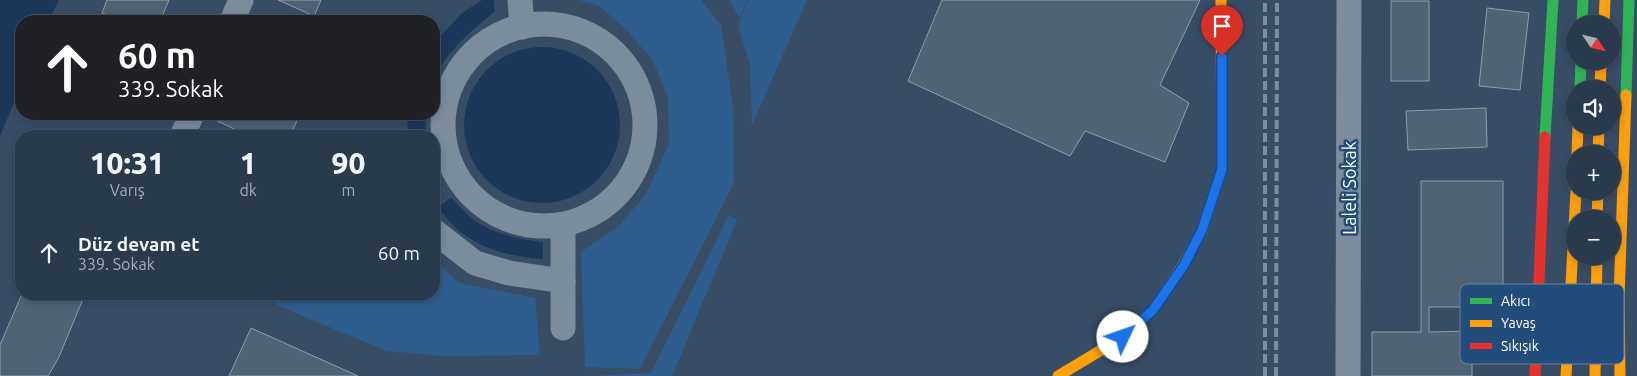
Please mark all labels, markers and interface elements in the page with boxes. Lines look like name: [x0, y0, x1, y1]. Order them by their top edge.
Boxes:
pin: [1201, 5, 1243, 56]
icon: arrive: [1208, 12, 1236, 40]
north arrow: [1566, 15, 1621, 70]
map controls: [1566, 15, 1621, 265]
icon: ahead: [35, 35, 100, 100]
text: 60 m: [118, 35, 196, 75]
text: 339. Sokak: [118, 76, 224, 101]
button: sound: [1566, 80, 1621, 135]
street label: Laleli Sokak: [1339, 141, 1359, 235]
button: +: [1566, 145, 1621, 200]
text: 10:31: [90, 146, 165, 180]
text: 1: [240, 146, 257, 180]
text: 90: [331, 146, 365, 180]
text: Varış: [110, 181, 145, 199]
text: dk: [239, 181, 257, 199]
text: m: [342, 181, 355, 199]
button: −: [1566, 210, 1621, 265]
text: Düz devam et: [78, 233, 199, 255]
icon: ahead: [35, 239, 63, 267]
text: 60 m: [378, 242, 420, 264]
text: 339. Sokak: [78, 255, 155, 273]
legend: [1460, 284, 1624, 364]
text: Akıcı: [1501, 293, 1530, 309]
position arrow: [1096, 310, 1148, 362]
text: Yavaş: [1501, 315, 1536, 331]
text: Sıkışık: [1501, 338, 1539, 354]

